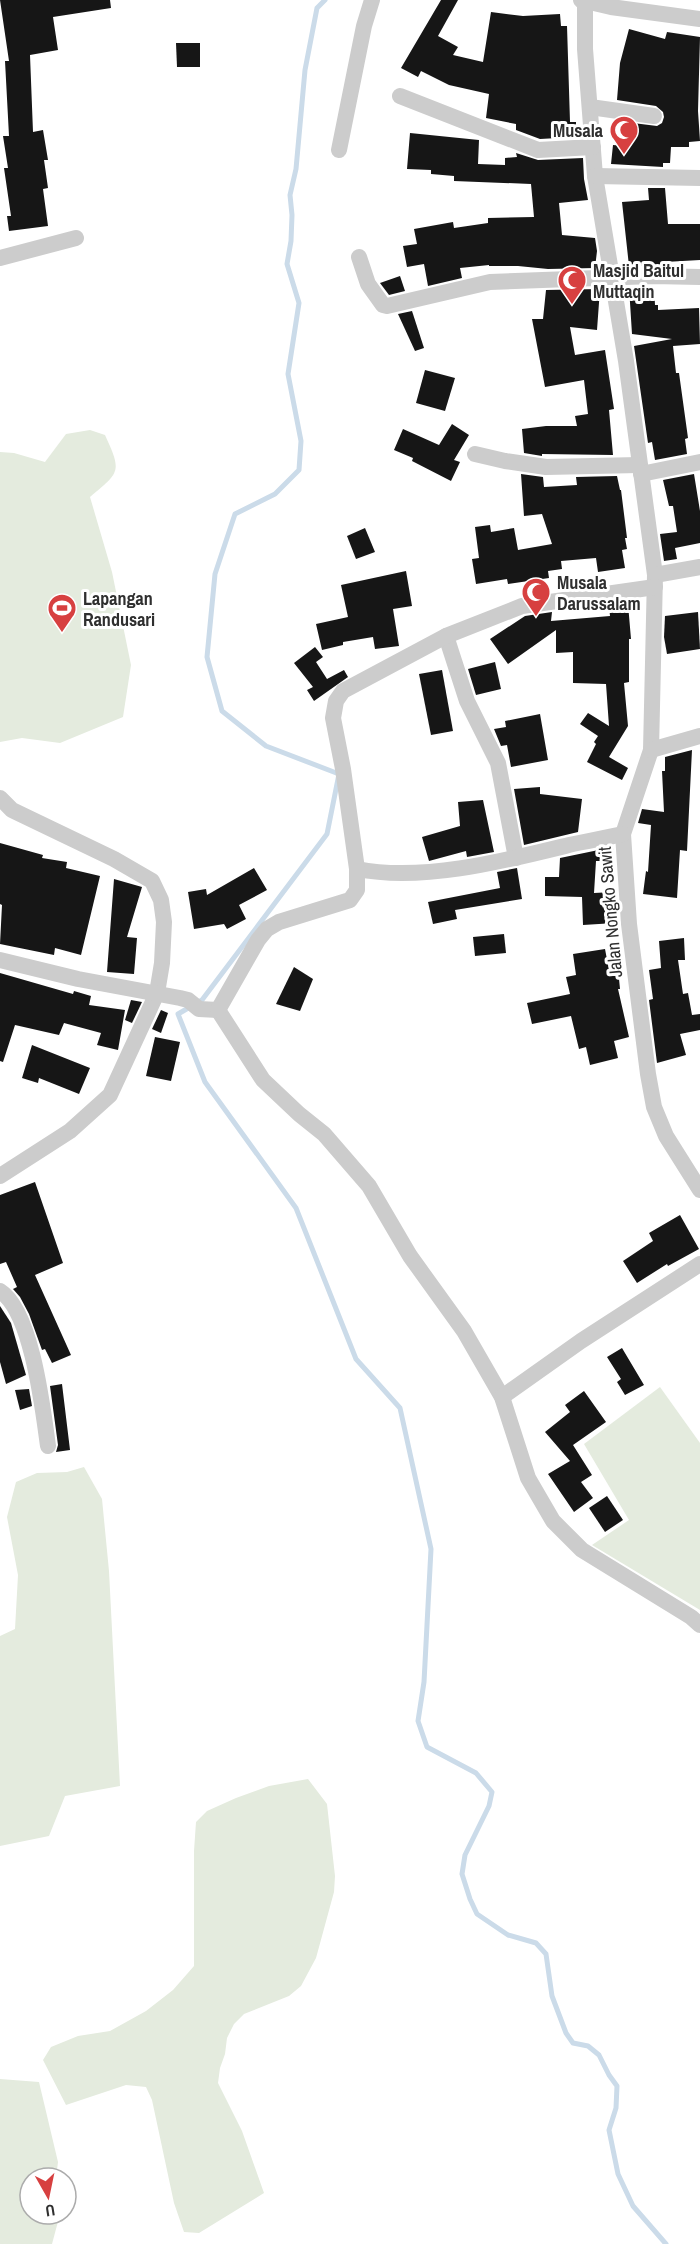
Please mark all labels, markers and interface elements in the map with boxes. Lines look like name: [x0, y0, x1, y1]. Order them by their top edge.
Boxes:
mosque icon: Musala: [608, 114, 640, 156]
place label: Musala: [553, 118, 604, 143]
place label: Masjid Baitul Muttaqin: [593, 258, 684, 304]
mosque icon: Masjid Baitul Muttaqin: [556, 264, 588, 306]
place label: Musala Darussalam: [557, 570, 641, 616]
mosque icon: Musala Darussalam: [520, 576, 552, 618]
place label: Lapangan Randusari: [83, 586, 155, 632]
sports icon: Lapangan Randusari: [46, 592, 78, 634]
street label: Jalan Nongko Sawit: [592, 846, 628, 978]
north arrow: [18, 2166, 78, 2226]
text: U: [44, 2199, 57, 2222]

